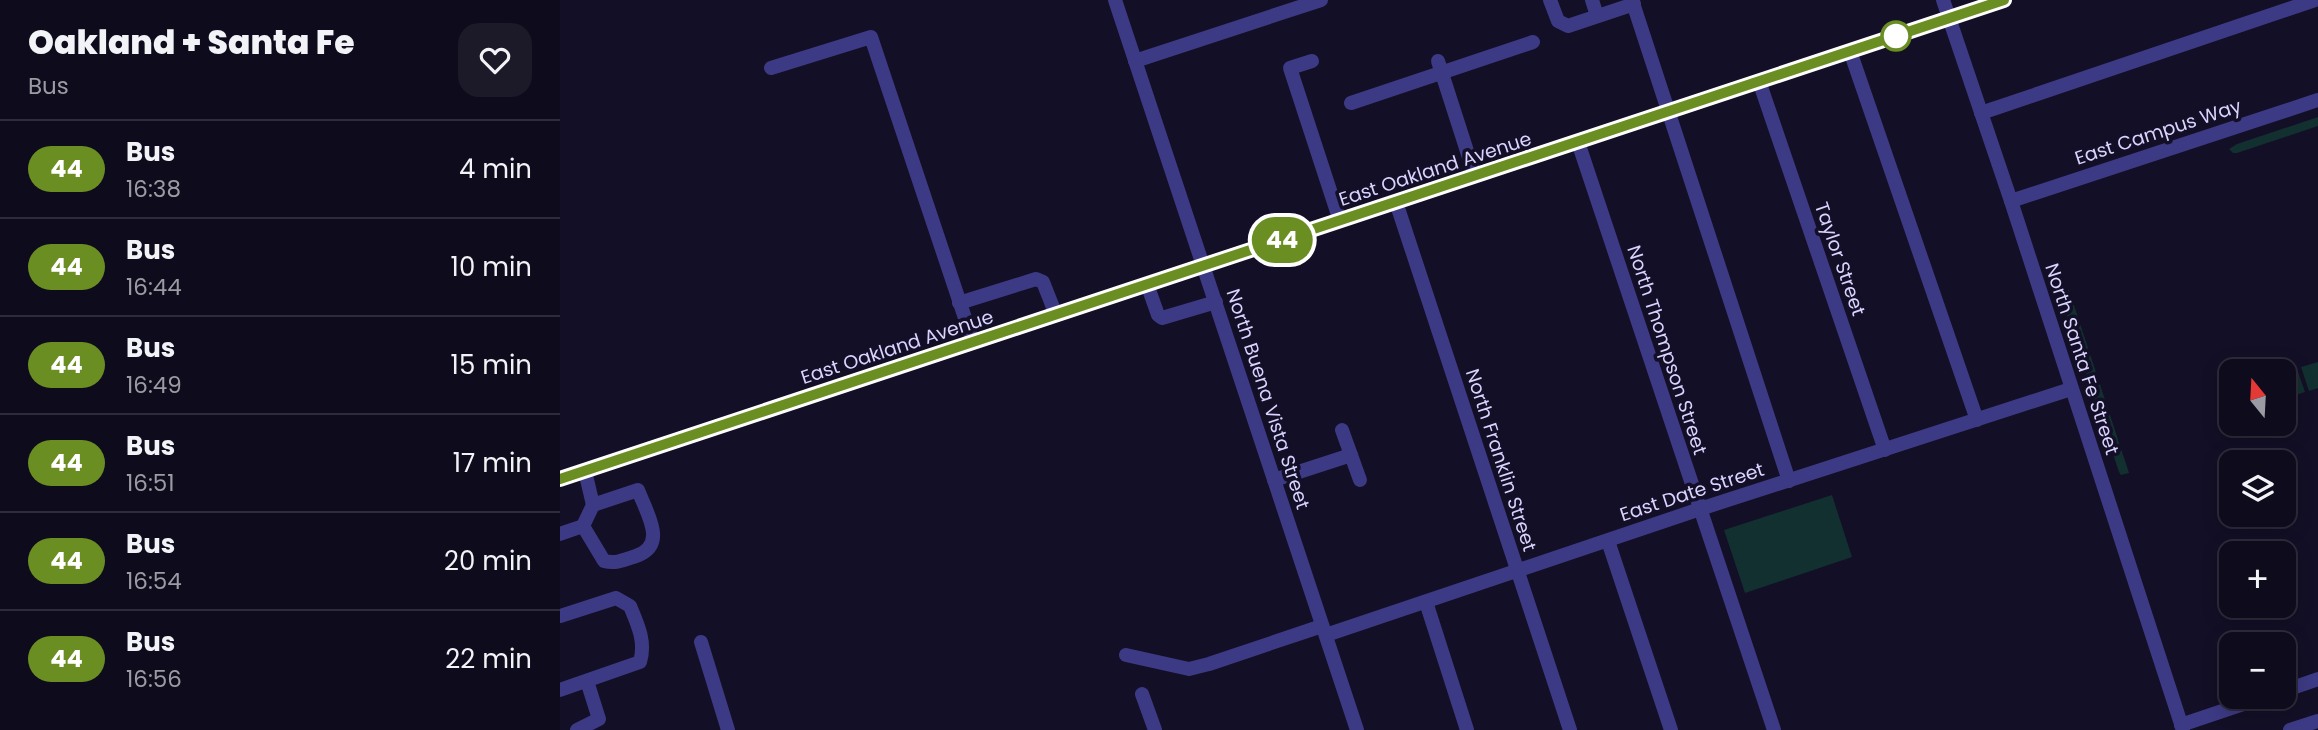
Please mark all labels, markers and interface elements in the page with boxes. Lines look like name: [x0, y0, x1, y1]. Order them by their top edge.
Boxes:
text: Oakland + Santa Fe: [28, 19, 355, 66]
unlabelled marker: [1881, 21, 1911, 51]
button: heart: [458, 23, 532, 97]
text: Bus: [28, 70, 69, 102]
street label: East Campus Way: [2071, 92, 2245, 172]
street label: East Oakland Avenue: [1335, 125, 1535, 213]
text: Bus: [126, 134, 175, 170]
text: 4 min: [459, 151, 532, 187]
text: 44: [50, 152, 83, 185]
text: 16:38: [126, 173, 181, 205]
street label: Taylor Street: [1808, 199, 1872, 319]
line badge: 44: [1250, 217, 1314, 263]
text: 44: [1266, 223, 1298, 256]
text: Bus: [126, 232, 175, 268]
street label: North Thompson Street: [1620, 242, 1714, 458]
text: 10 min: [451, 249, 532, 285]
text: 44: [50, 250, 83, 283]
street label: North Santa Fe Street: [2038, 260, 2126, 458]
text: 16:44: [126, 271, 182, 303]
street label: North Buena Vista Street: [1220, 285, 1316, 513]
street label: East Oakland Avenue: [797, 303, 997, 391]
text: Bus: [126, 330, 175, 366]
text: 15 min: [451, 347, 532, 383]
text: 44: [50, 348, 83, 381]
north arrow: [2219, 359, 2296, 436]
map controls: [2219, 359, 2296, 709]
street label: North Franklin Street: [1459, 365, 1543, 555]
text: 16:49: [126, 369, 182, 401]
text: Bus: [126, 428, 175, 464]
text: 17 min: [453, 445, 532, 481]
text: 44: [50, 446, 83, 479]
button: layers: [2219, 450, 2296, 527]
street label: East Date Street: [1616, 456, 1768, 528]
text: 16:51: [126, 467, 175, 499]
text: Bus: [126, 526, 175, 562]
button: +: [2219, 541, 2296, 618]
text: 20 min: [444, 543, 532, 579]
text: 44: [50, 544, 83, 577]
text: 16:54: [126, 565, 182, 597]
text: Bus: [126, 624, 175, 660]
button: −: [2219, 632, 2296, 709]
text: 22 min: [445, 641, 532, 677]
text: 44: [50, 642, 83, 675]
text: 16:56: [126, 663, 182, 695]

